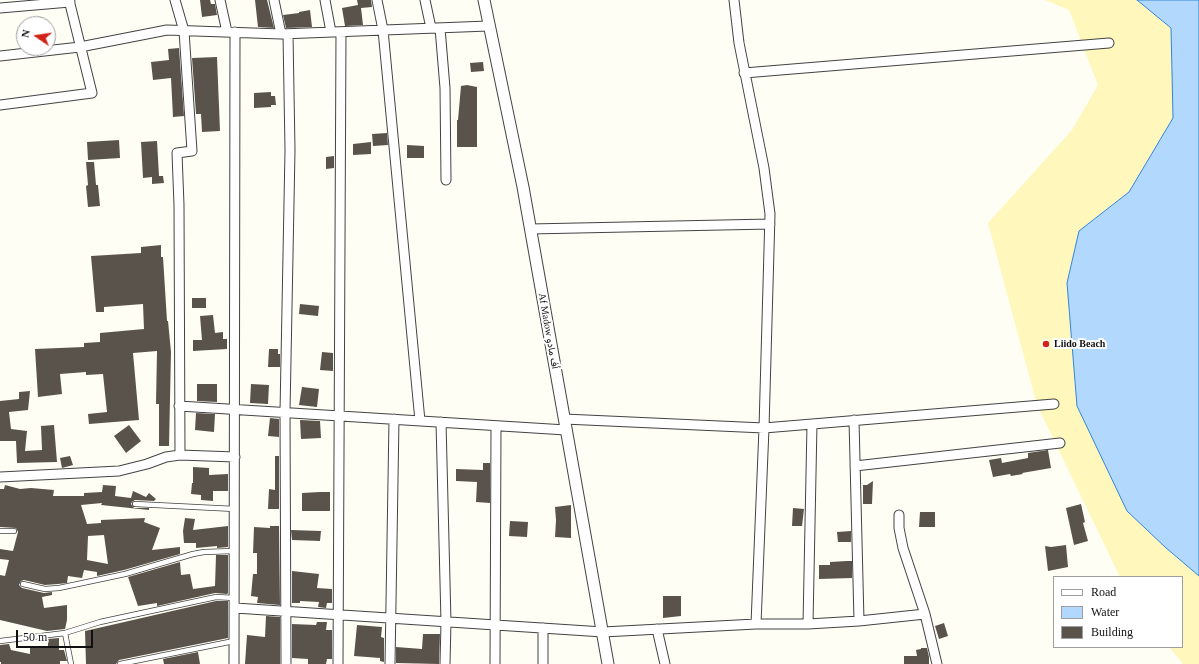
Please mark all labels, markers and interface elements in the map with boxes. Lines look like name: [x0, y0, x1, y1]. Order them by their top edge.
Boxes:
north arrow: [16, 16, 56, 56]
text: N: [19, 28, 32, 39]
street label: Af Madow أف مادو: [535, 292, 561, 370]
place label: Liido Beach: [1054, 338, 1105, 350]
marker: Liido Beach: [1041, 339, 1051, 349]
legend: [1053, 576, 1183, 648]
text: Road: [1091, 585, 1116, 599]
text: Water: [1091, 605, 1119, 619]
scale bar: [18, 622, 95, 648]
text: Building: [1091, 625, 1133, 639]
text: 50 m: [23, 630, 47, 644]

